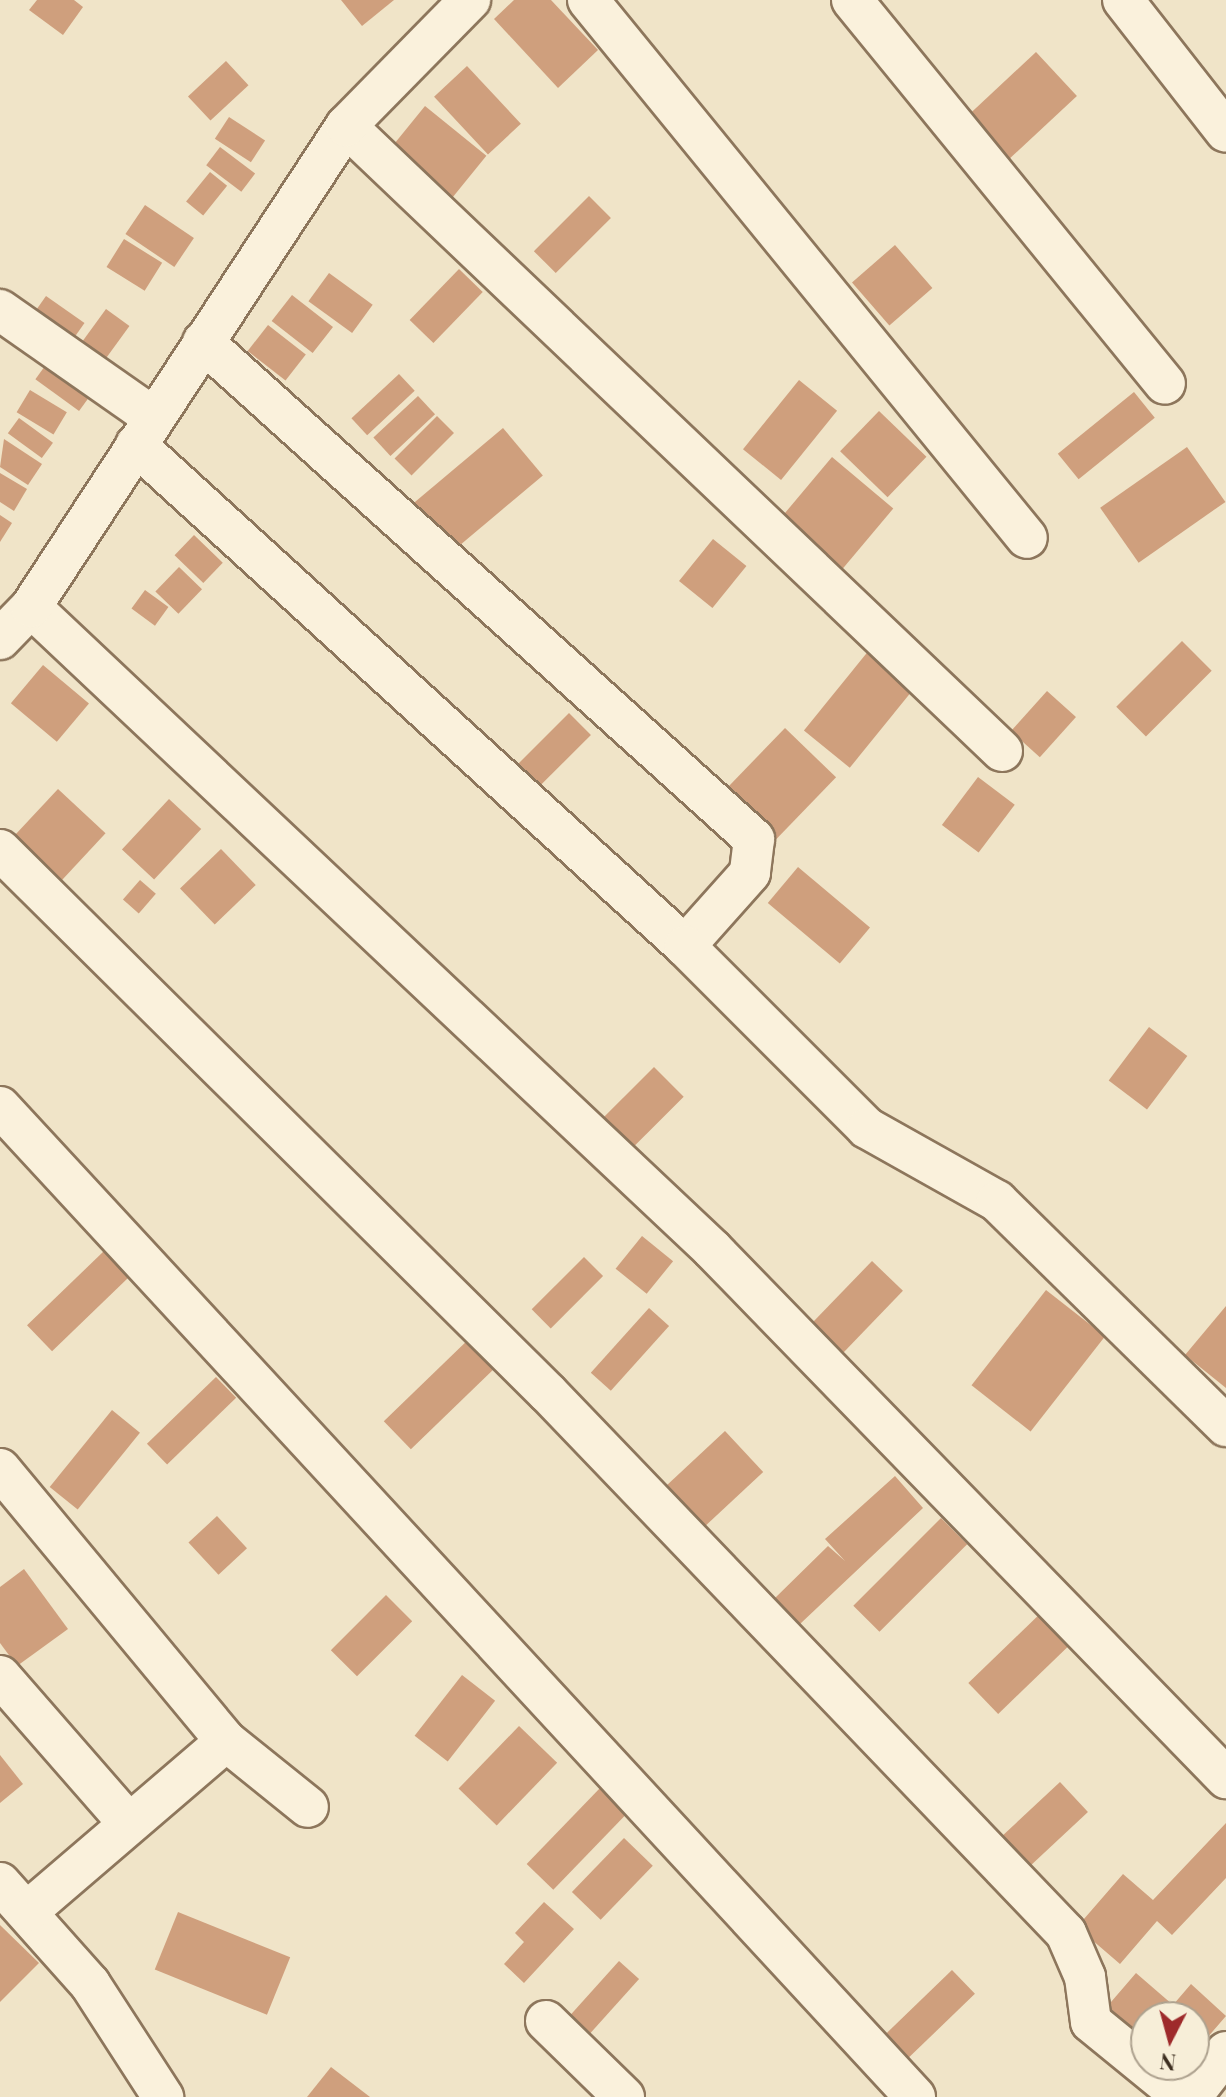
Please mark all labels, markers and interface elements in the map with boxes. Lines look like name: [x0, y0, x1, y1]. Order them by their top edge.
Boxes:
north arrow: [1130, 2001, 1210, 2081]
text: N: [1158, 2047, 1177, 2079]

